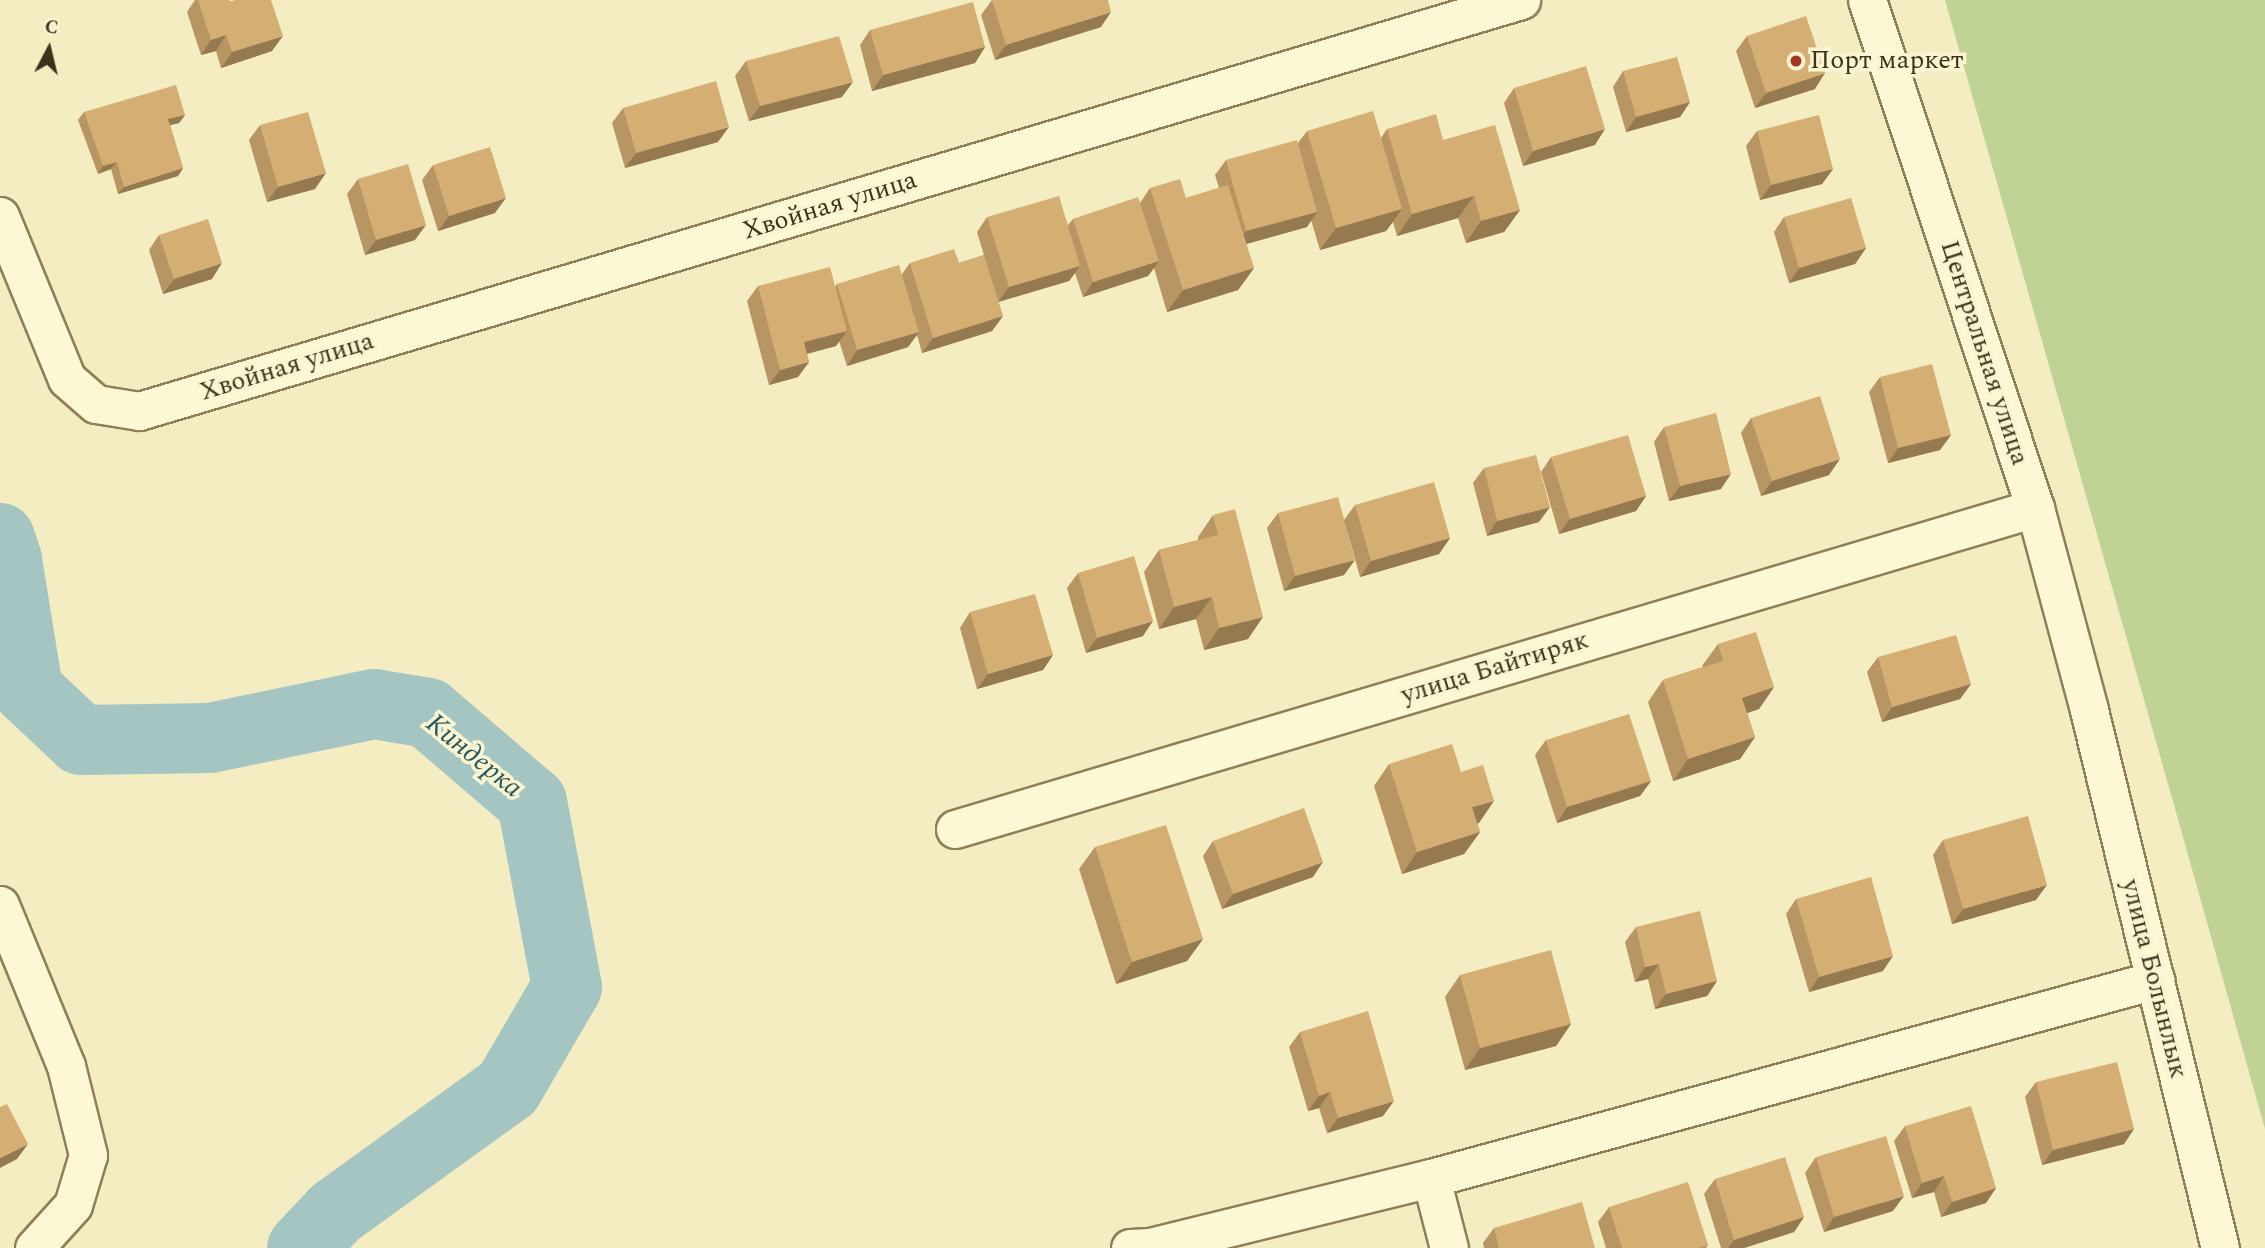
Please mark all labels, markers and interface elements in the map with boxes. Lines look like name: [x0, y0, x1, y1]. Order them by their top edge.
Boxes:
text: С: [43, 12, 60, 43]
north arrow: [14, 14, 84, 84]
place label: Порт маркет: [1810, 45, 1964, 77]
marker: Порт маркет: [1788, 53, 1804, 69]
street label: Хвойная улица: [739, 165, 921, 247]
street label: Центральная улица: [1933, 237, 2035, 469]
street label: Хвойная улица: [196, 326, 378, 408]
street label: улица Байтиряк: [1398, 625, 1592, 711]
water label: Киндерка: [419, 707, 529, 805]
street label: улица Болынлык: [2114, 876, 2194, 1082]

